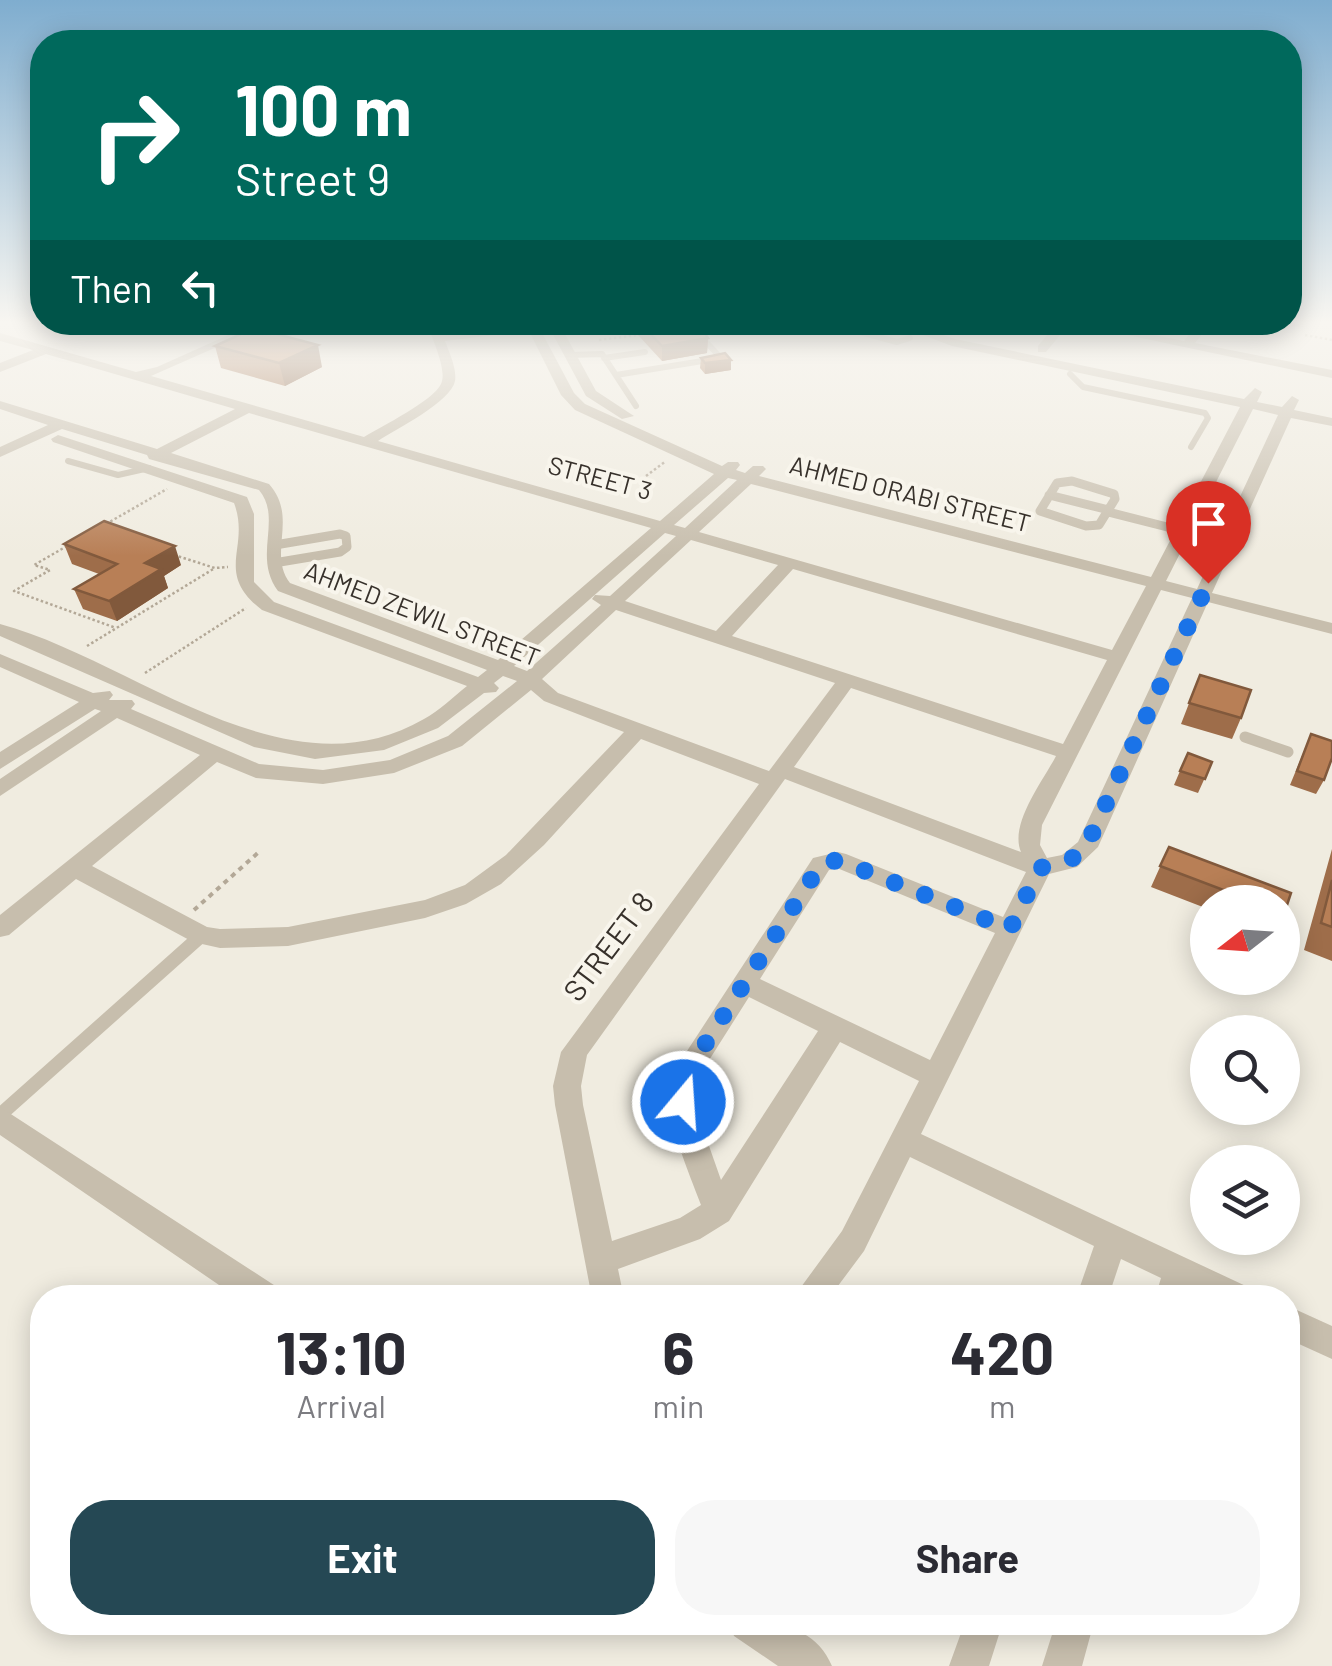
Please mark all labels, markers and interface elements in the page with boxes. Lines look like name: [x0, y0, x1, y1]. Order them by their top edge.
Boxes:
text: 100 m: [235, 66, 412, 150]
icon: right: [70, 70, 200, 200]
text: Street 9: [235, 151, 390, 205]
icon: left: [173, 260, 228, 315]
text: Then: [70, 265, 153, 311]
street label: STREET 3: [545, 449, 655, 505]
street label: AHMED ORABI STREET: [787, 449, 1034, 537]
pin: [1166, 481, 1251, 584]
icon: arrive: [1181, 496, 1236, 551]
street label: AHMED ZEWIL STREET: [300, 554, 544, 672]
street label: STREET 8: [555, 884, 660, 1007]
north arrow: [1190, 885, 1300, 995]
map controls: [1190, 885, 1300, 1255]
button: search: [1190, 1015, 1300, 1125]
position arrow: [631, 1050, 735, 1154]
button: layers: [1190, 1145, 1300, 1255]
text: 13:10: [276, 1315, 407, 1387]
text: 6: [662, 1315, 695, 1387]
text: 420: [950, 1315, 1054, 1387]
text: Arrival: [297, 1386, 386, 1424]
text: min: [652, 1386, 704, 1424]
text: m: [989, 1386, 1015, 1424]
button: Exit: [70, 1500, 655, 1615]
button: Share: [675, 1500, 1260, 1615]

